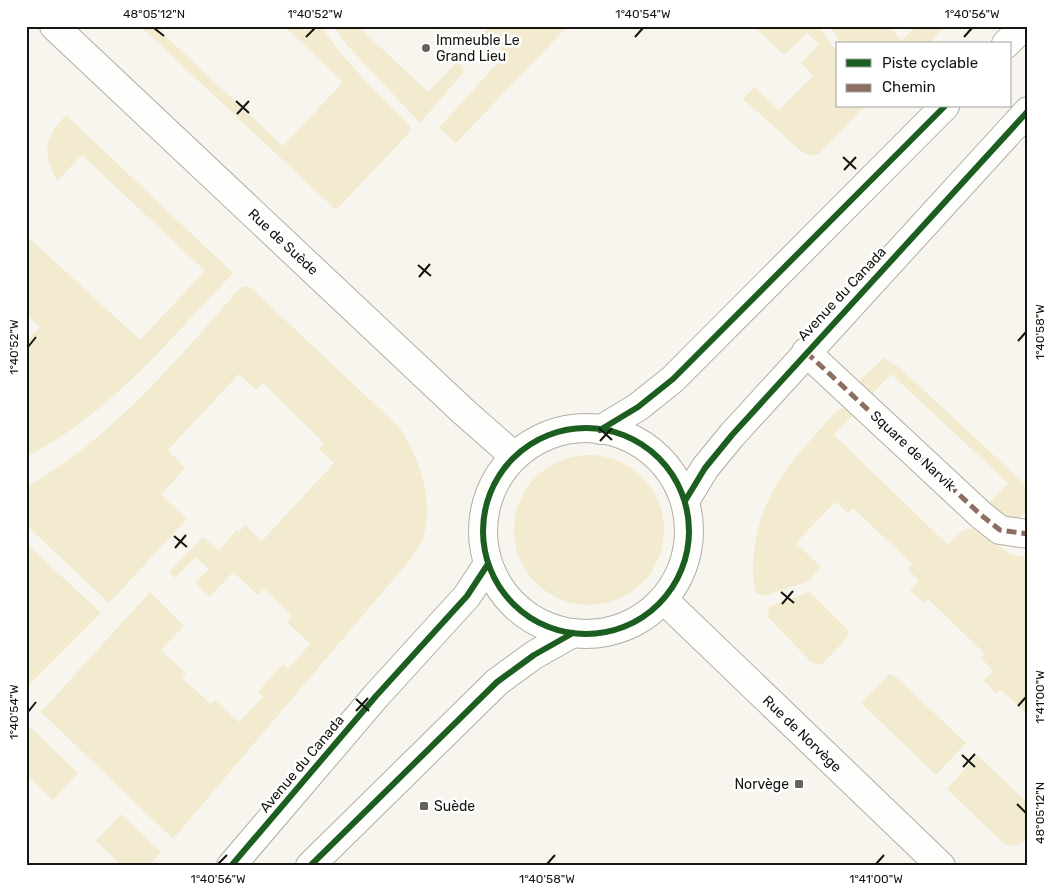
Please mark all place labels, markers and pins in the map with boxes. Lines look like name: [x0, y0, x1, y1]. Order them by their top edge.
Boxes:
place label: Immeuble Le Grand Lieu: [436, 32, 520, 65]
marker: Immeuble Le Grand Lieu: [420, 42, 432, 54]
place label: Norvège: [734, 776, 789, 793]
marker: Norvège: [793, 778, 805, 790]
place label: Suède: [434, 798, 475, 815]
marker: Suède: [418, 800, 430, 812]

